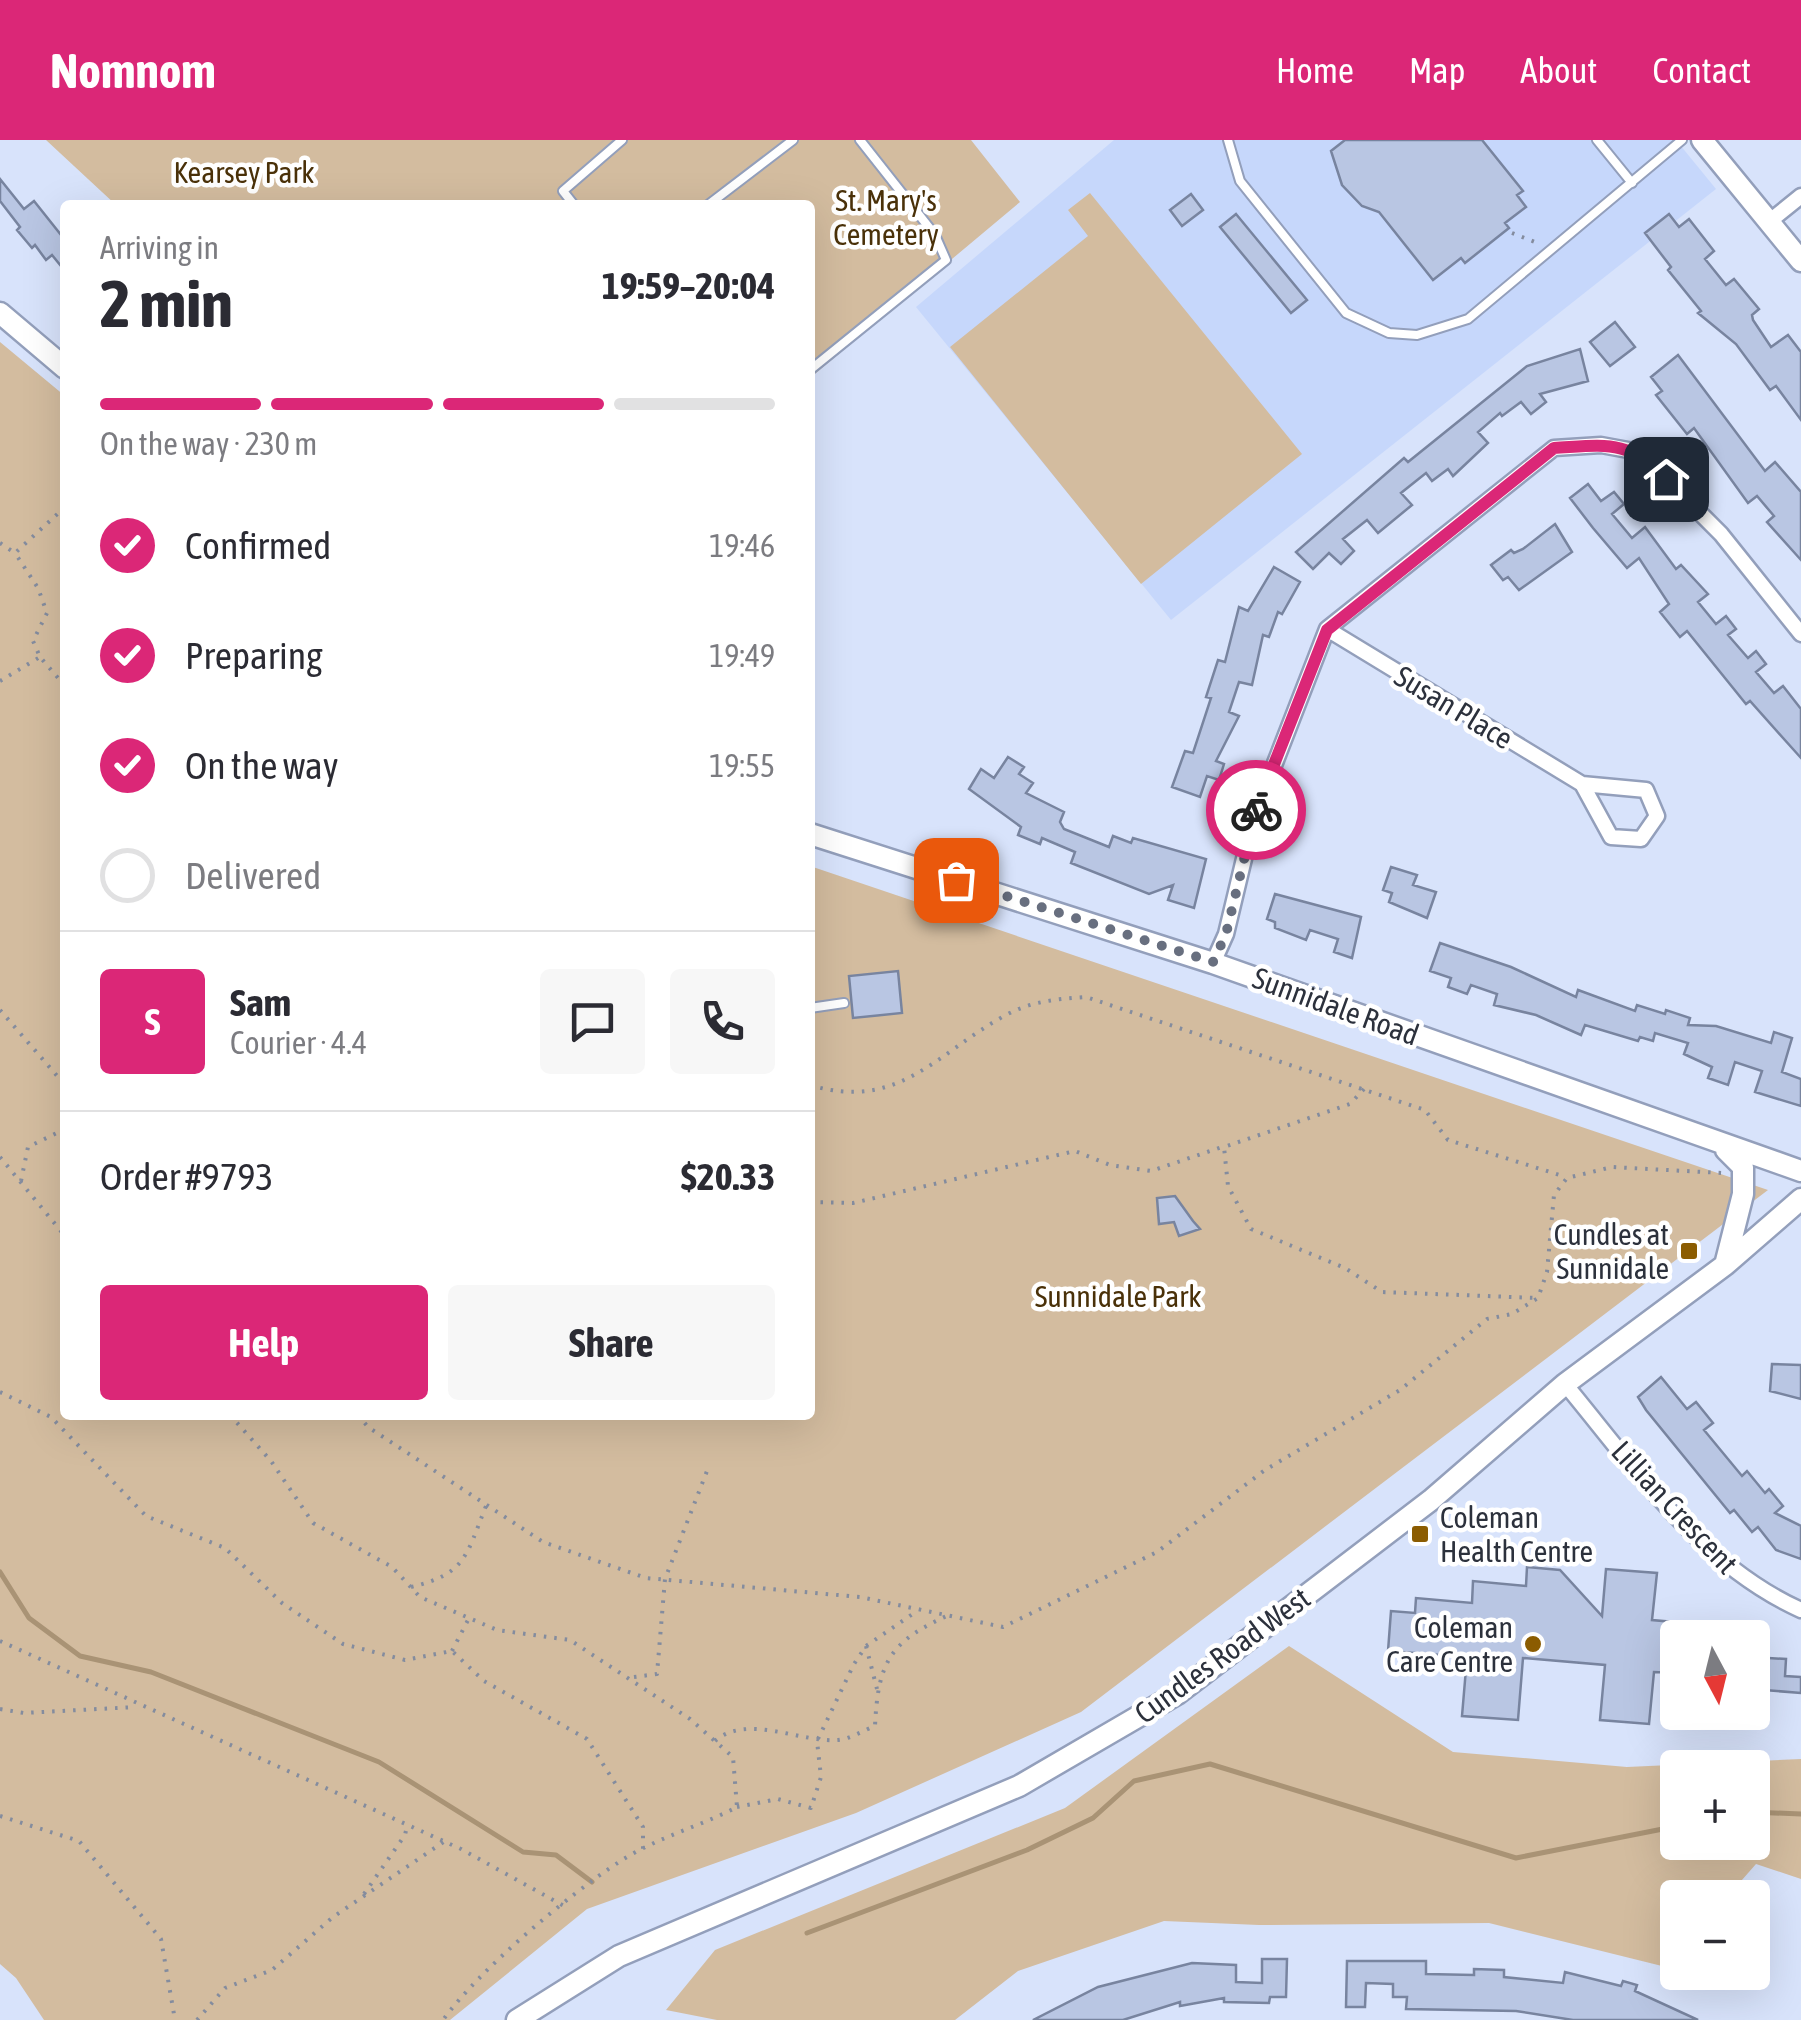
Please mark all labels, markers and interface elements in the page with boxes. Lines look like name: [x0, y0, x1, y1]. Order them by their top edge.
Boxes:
text: Nomnom: [50, 43, 216, 98]
text: Home: [1276, 50, 1354, 90]
text: Map: [1409, 50, 1465, 90]
text: About: [1520, 50, 1597, 90]
text: Contact: [1652, 50, 1751, 90]
park label: Kearsey Park: [174, 155, 315, 189]
park label: St. Mary's Cemetery: [833, 183, 939, 251]
text: Arriving in: [100, 229, 219, 266]
text: 19:59–20:04: [602, 264, 775, 307]
text: 2 min: [100, 266, 233, 341]
text: On the way · 230 m: [100, 425, 317, 462]
pin: [1624, 437, 1709, 522]
icon: home: [1639, 452, 1694, 507]
icon: check: [100, 518, 155, 573]
text: Confirmed: [185, 524, 331, 567]
text: 19:46: [709, 527, 775, 564]
icon: check: [100, 628, 155, 683]
text: Preparing: [185, 634, 323, 677]
text: 19:49: [709, 637, 775, 674]
street label: Susan Place: [1389, 659, 1519, 755]
icon: check: [100, 738, 155, 793]
text: On the way: [185, 744, 338, 787]
text: 19:55: [709, 747, 775, 784]
courier: [1206, 760, 1306, 860]
icon: bike: [1229, 783, 1284, 838]
pin: [914, 838, 999, 923]
icon: bag: [929, 853, 984, 908]
text: Delivered: [185, 854, 321, 897]
street label: Sunnidale Road: [1248, 960, 1424, 1052]
button: chat: [540, 969, 645, 1074]
button: phone: [670, 969, 775, 1074]
text: Sam: [230, 981, 291, 1024]
text: S: [145, 1000, 160, 1043]
text: Courier · 4.4: [230, 1024, 367, 1061]
text: Order #9793: [100, 1155, 273, 1198]
text: $20.33: [681, 1155, 775, 1198]
place label: Cundles at Sunnidale: [1554, 1217, 1669, 1285]
marker: Cundles at Sunnidale: [1678, 1240, 1700, 1262]
park label: Sunnidale Park: [1035, 1279, 1201, 1313]
button: Help: [100, 1285, 428, 1400]
button: Share: [448, 1285, 775, 1400]
street label: Lillian Crescent: [1605, 1434, 1745, 1580]
place label: Coleman Health Centre: [1440, 1500, 1593, 1568]
marker: Coleman Health Centre: [1409, 1523, 1431, 1545]
street label: Cundles Road West: [1128, 1580, 1316, 1730]
place label: Coleman Care Centre: [1386, 1610, 1513, 1678]
north arrow: [1660, 1620, 1770, 1730]
map controls: [1660, 1620, 1770, 1990]
marker: Coleman Care Centre: [1522, 1633, 1544, 1655]
button: +: [1660, 1750, 1770, 1860]
button: −: [1660, 1880, 1770, 1990]

